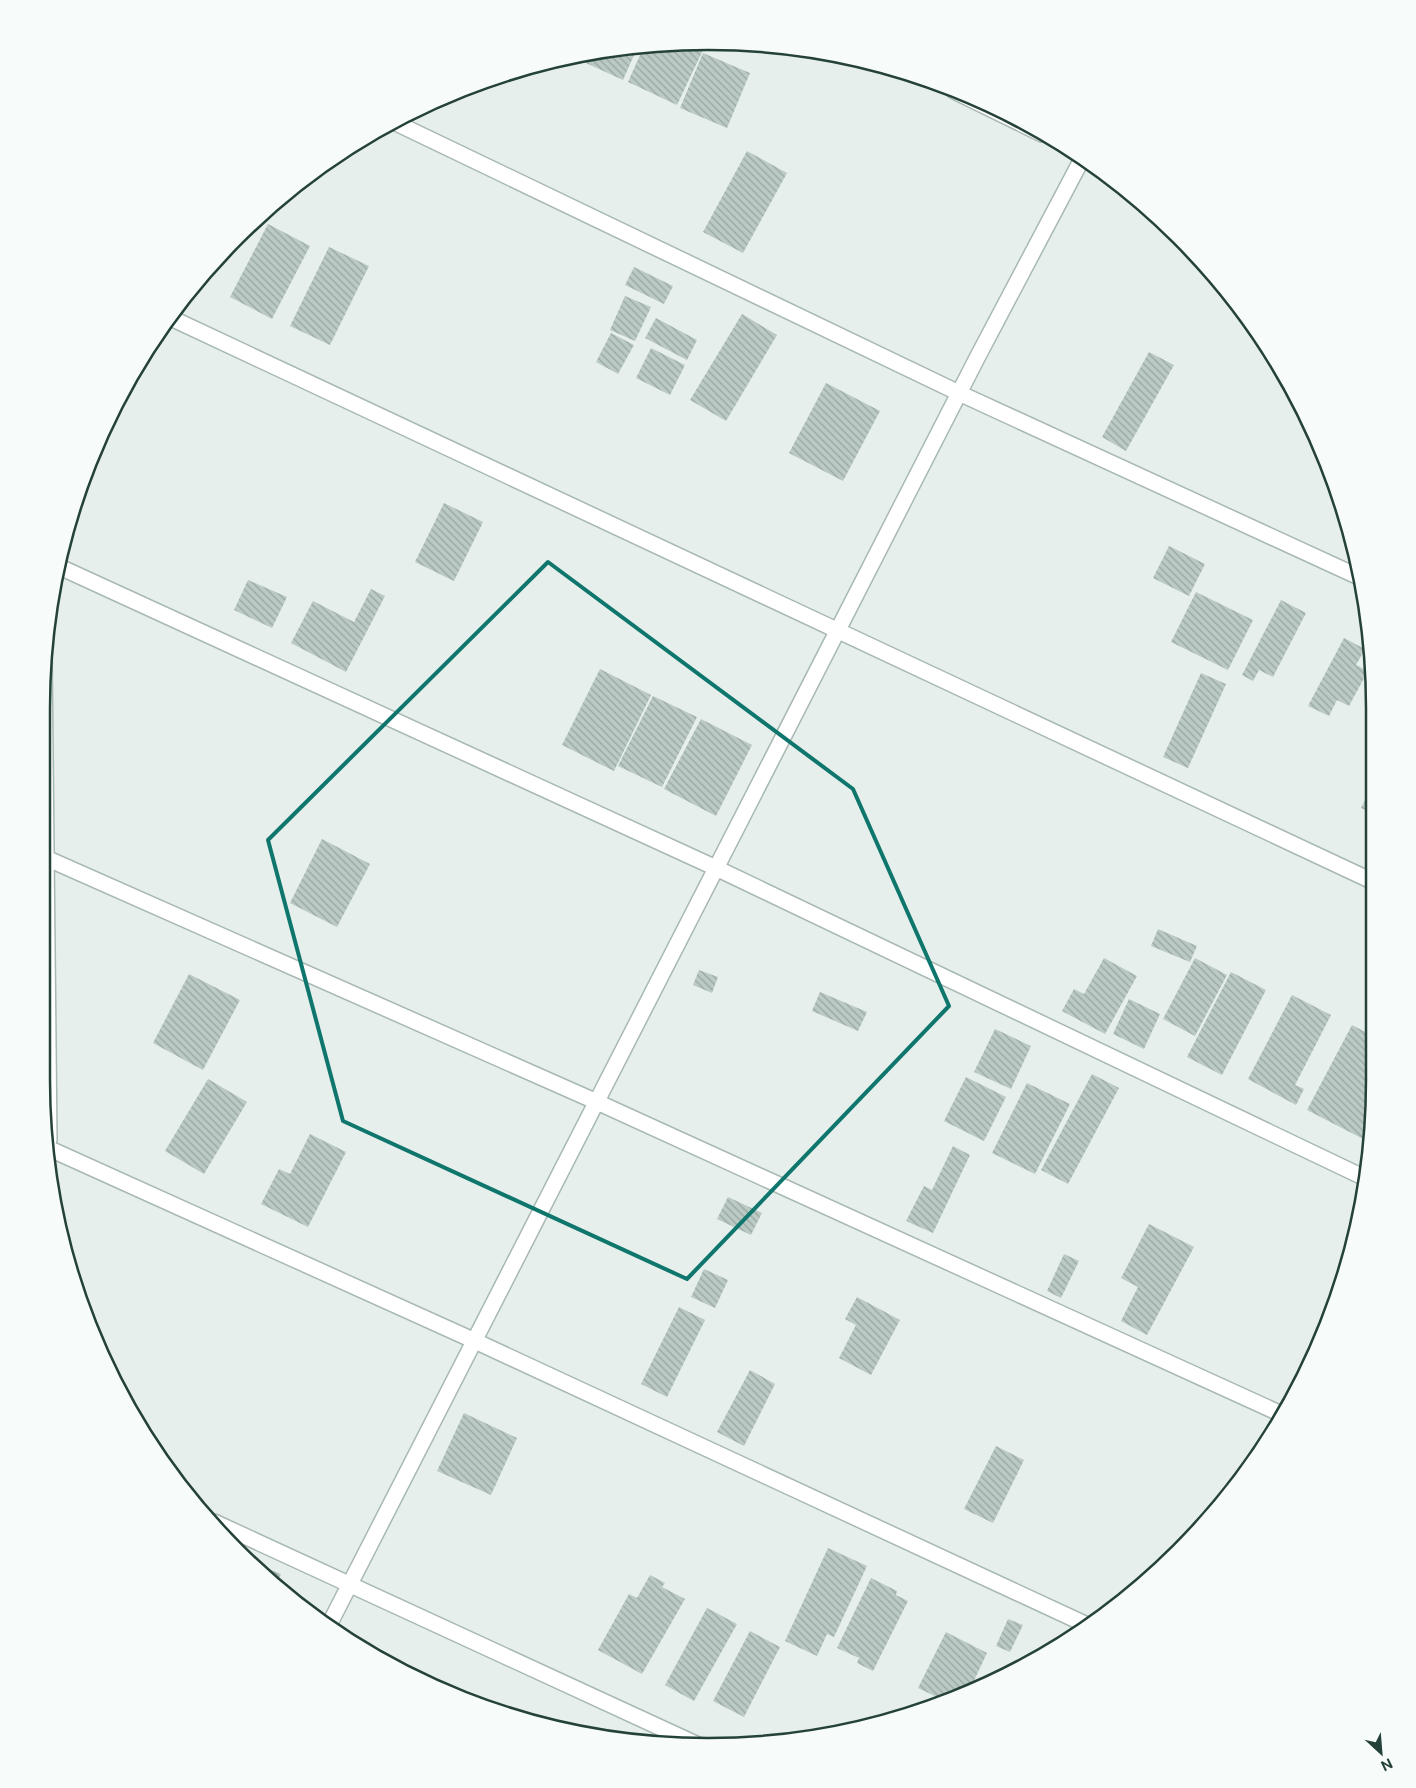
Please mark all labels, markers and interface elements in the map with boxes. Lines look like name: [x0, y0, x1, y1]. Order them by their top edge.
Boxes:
north arrow: [1356, 1728, 1406, 1778]
text: N: [1378, 1755, 1395, 1774]

